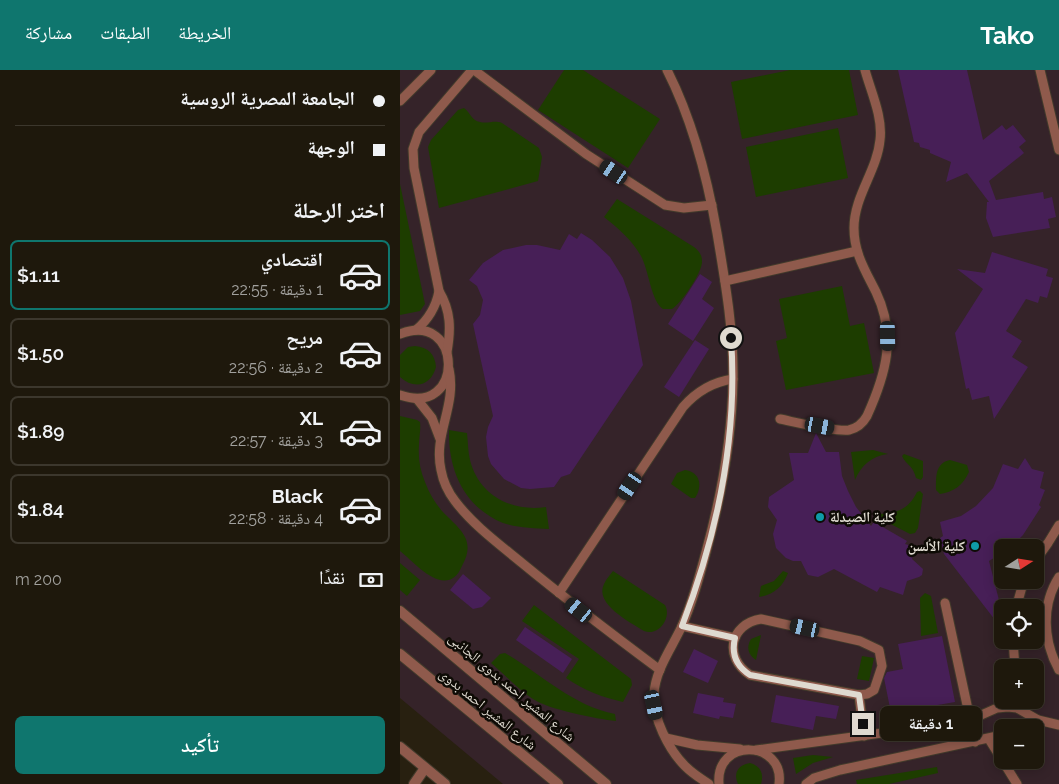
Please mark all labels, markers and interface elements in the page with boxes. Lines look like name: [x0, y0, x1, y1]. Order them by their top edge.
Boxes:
text: Tako: [980, 21, 1034, 50]
text: مشاركة: [25, 22, 72, 43]
text: الطبقات: [100, 22, 150, 43]
text: الخريطة: [178, 22, 231, 43]
text: الجامعة المصرية الروسية: [180, 87, 355, 109]
text: الوجهة: [307, 136, 355, 158]
car: [597, 157, 630, 187]
text: اختر الرحلة: [293, 197, 385, 223]
text: اقتصادي: [261, 248, 323, 270]
icon: car: [338, 253, 383, 298]
text: $1.11: [17, 264, 60, 286]
text: 1 دقيقة · 22:55: [231, 280, 323, 299]
car: [880, 321, 895, 351]
text: مريح: [286, 326, 323, 348]
route start: [720, 327, 742, 349]
icon: car: [338, 331, 383, 376]
text: $1.50: [17, 342, 64, 364]
text: 2 دقيقة · 22:56: [229, 358, 323, 377]
text: XL: [300, 407, 323, 429]
icon: car: [338, 409, 383, 454]
car: [803, 416, 836, 436]
text: $1.89: [17, 420, 65, 442]
text: 3 دقيقة · 22:57: [230, 431, 323, 450]
car: [615, 469, 644, 503]
text: Black: [272, 485, 323, 507]
icon: car: [338, 487, 383, 532]
text: $1.84: [17, 498, 64, 520]
text: 4 دقيقة · 22:58: [229, 509, 323, 528]
place label: كلية الصيدلة: [830, 509, 895, 525]
marker: كلية الصيدلة: [814, 511, 826, 523]
place label: كلية الألسن: [908, 538, 965, 555]
north arrow: [994, 539, 1044, 589]
map controls: [994, 539, 1044, 769]
marker: كلية الألسن: [969, 540, 981, 552]
text: نقدًا: [319, 566, 345, 588]
icon: cash: [357, 566, 385, 594]
text: 200 m: [15, 570, 62, 589]
car: [562, 595, 595, 625]
button: locate: [994, 599, 1044, 649]
car: [788, 617, 821, 639]
street label: شارع المشير احمد بدوى الجانبى: [445, 629, 579, 745]
button: +: [994, 659, 1044, 709]
street label: شارع المشير احمد بدوى: [436, 665, 540, 753]
car: [643, 689, 664, 721]
callout: 1 دقيقة: [880, 706, 983, 742]
route end: [852, 713, 874, 735]
text: 1 دقيقة: [909, 714, 953, 733]
button: تأكيد: [15, 716, 385, 774]
button: −: [994, 719, 1044, 769]

